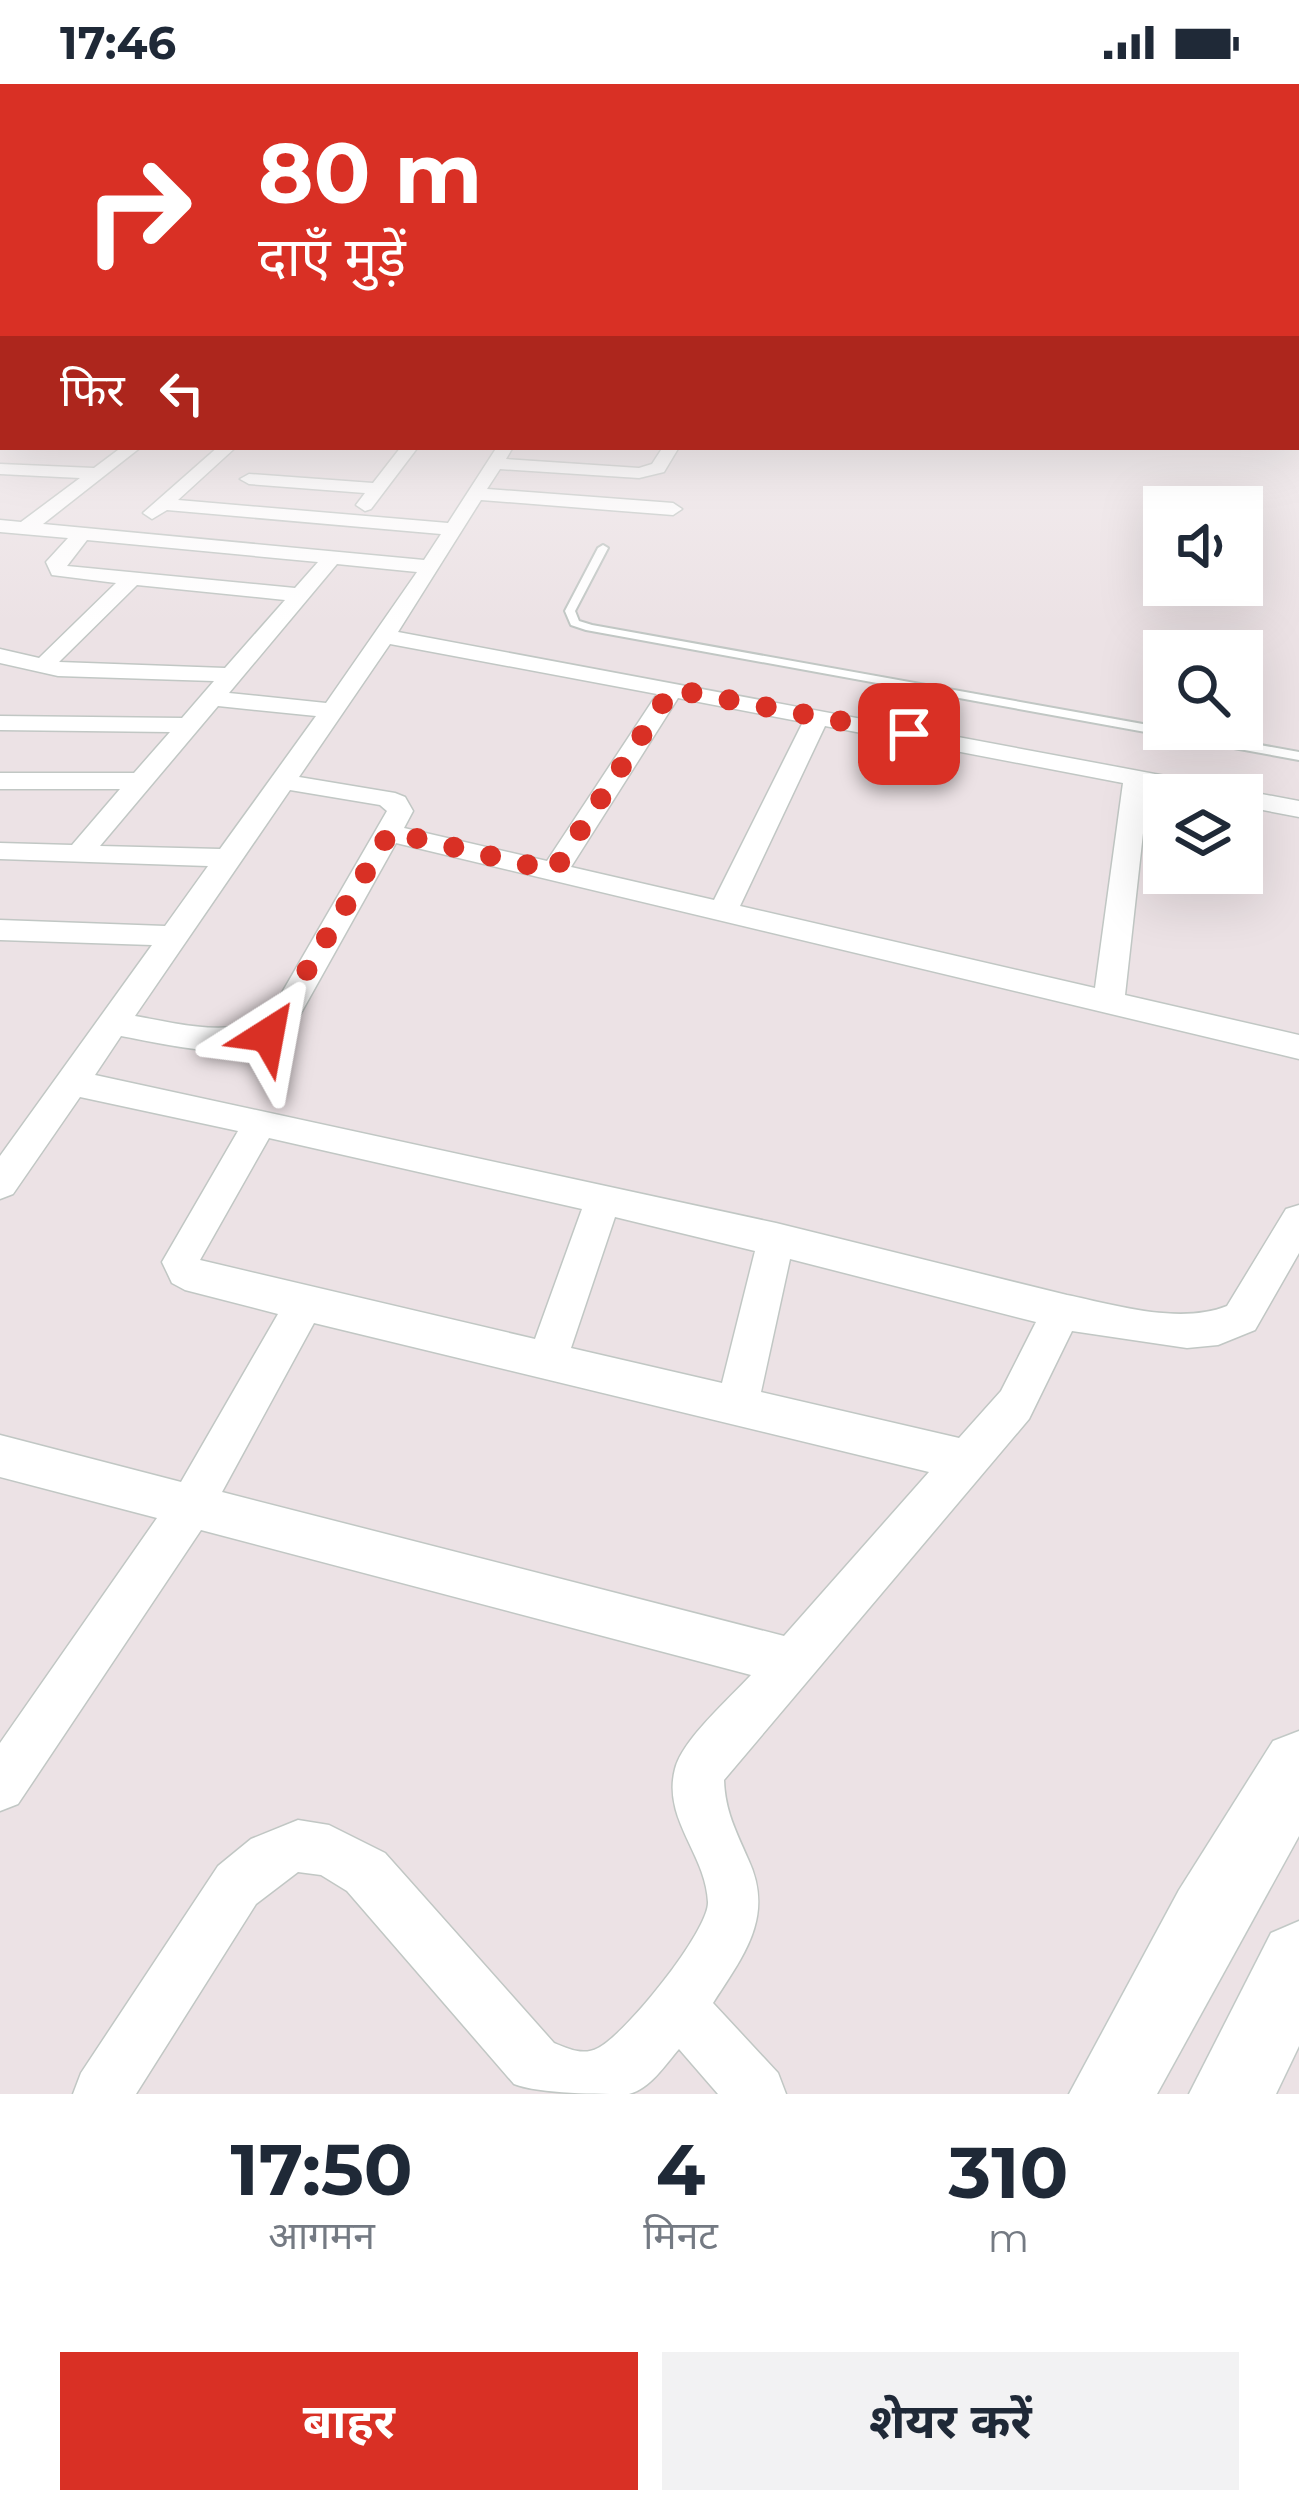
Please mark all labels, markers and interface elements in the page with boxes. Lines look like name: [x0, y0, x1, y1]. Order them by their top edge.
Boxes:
text: 17:46: [60, 15, 176, 70]
text: 80 m: [258, 122, 482, 224]
icon: right: [60, 132, 216, 288]
text: दाएँ मुड़ें: [258, 224, 406, 290]
icon: left: [149, 360, 215, 426]
text: फिर: [60, 362, 125, 417]
map controls: [1143, 486, 1263, 894]
button: sound: [1143, 486, 1263, 606]
button: search: [1143, 630, 1263, 750]
pin: [858, 683, 960, 785]
icon: arrive: [876, 701, 942, 767]
button: layers: [1143, 774, 1263, 894]
position arrow: [205, 972, 331, 1098]
text: 17:50: [231, 2125, 413, 2213]
text: 4: [656, 2125, 705, 2213]
text: 310: [949, 2128, 1068, 2216]
text: आगमन: [268, 2211, 375, 2259]
text: मिनट: [643, 2211, 718, 2259]
text: m: [988, 2214, 1029, 2262]
button: बाहर: [60, 2352, 638, 2490]
button: शेयर करें: [662, 2352, 1239, 2490]

